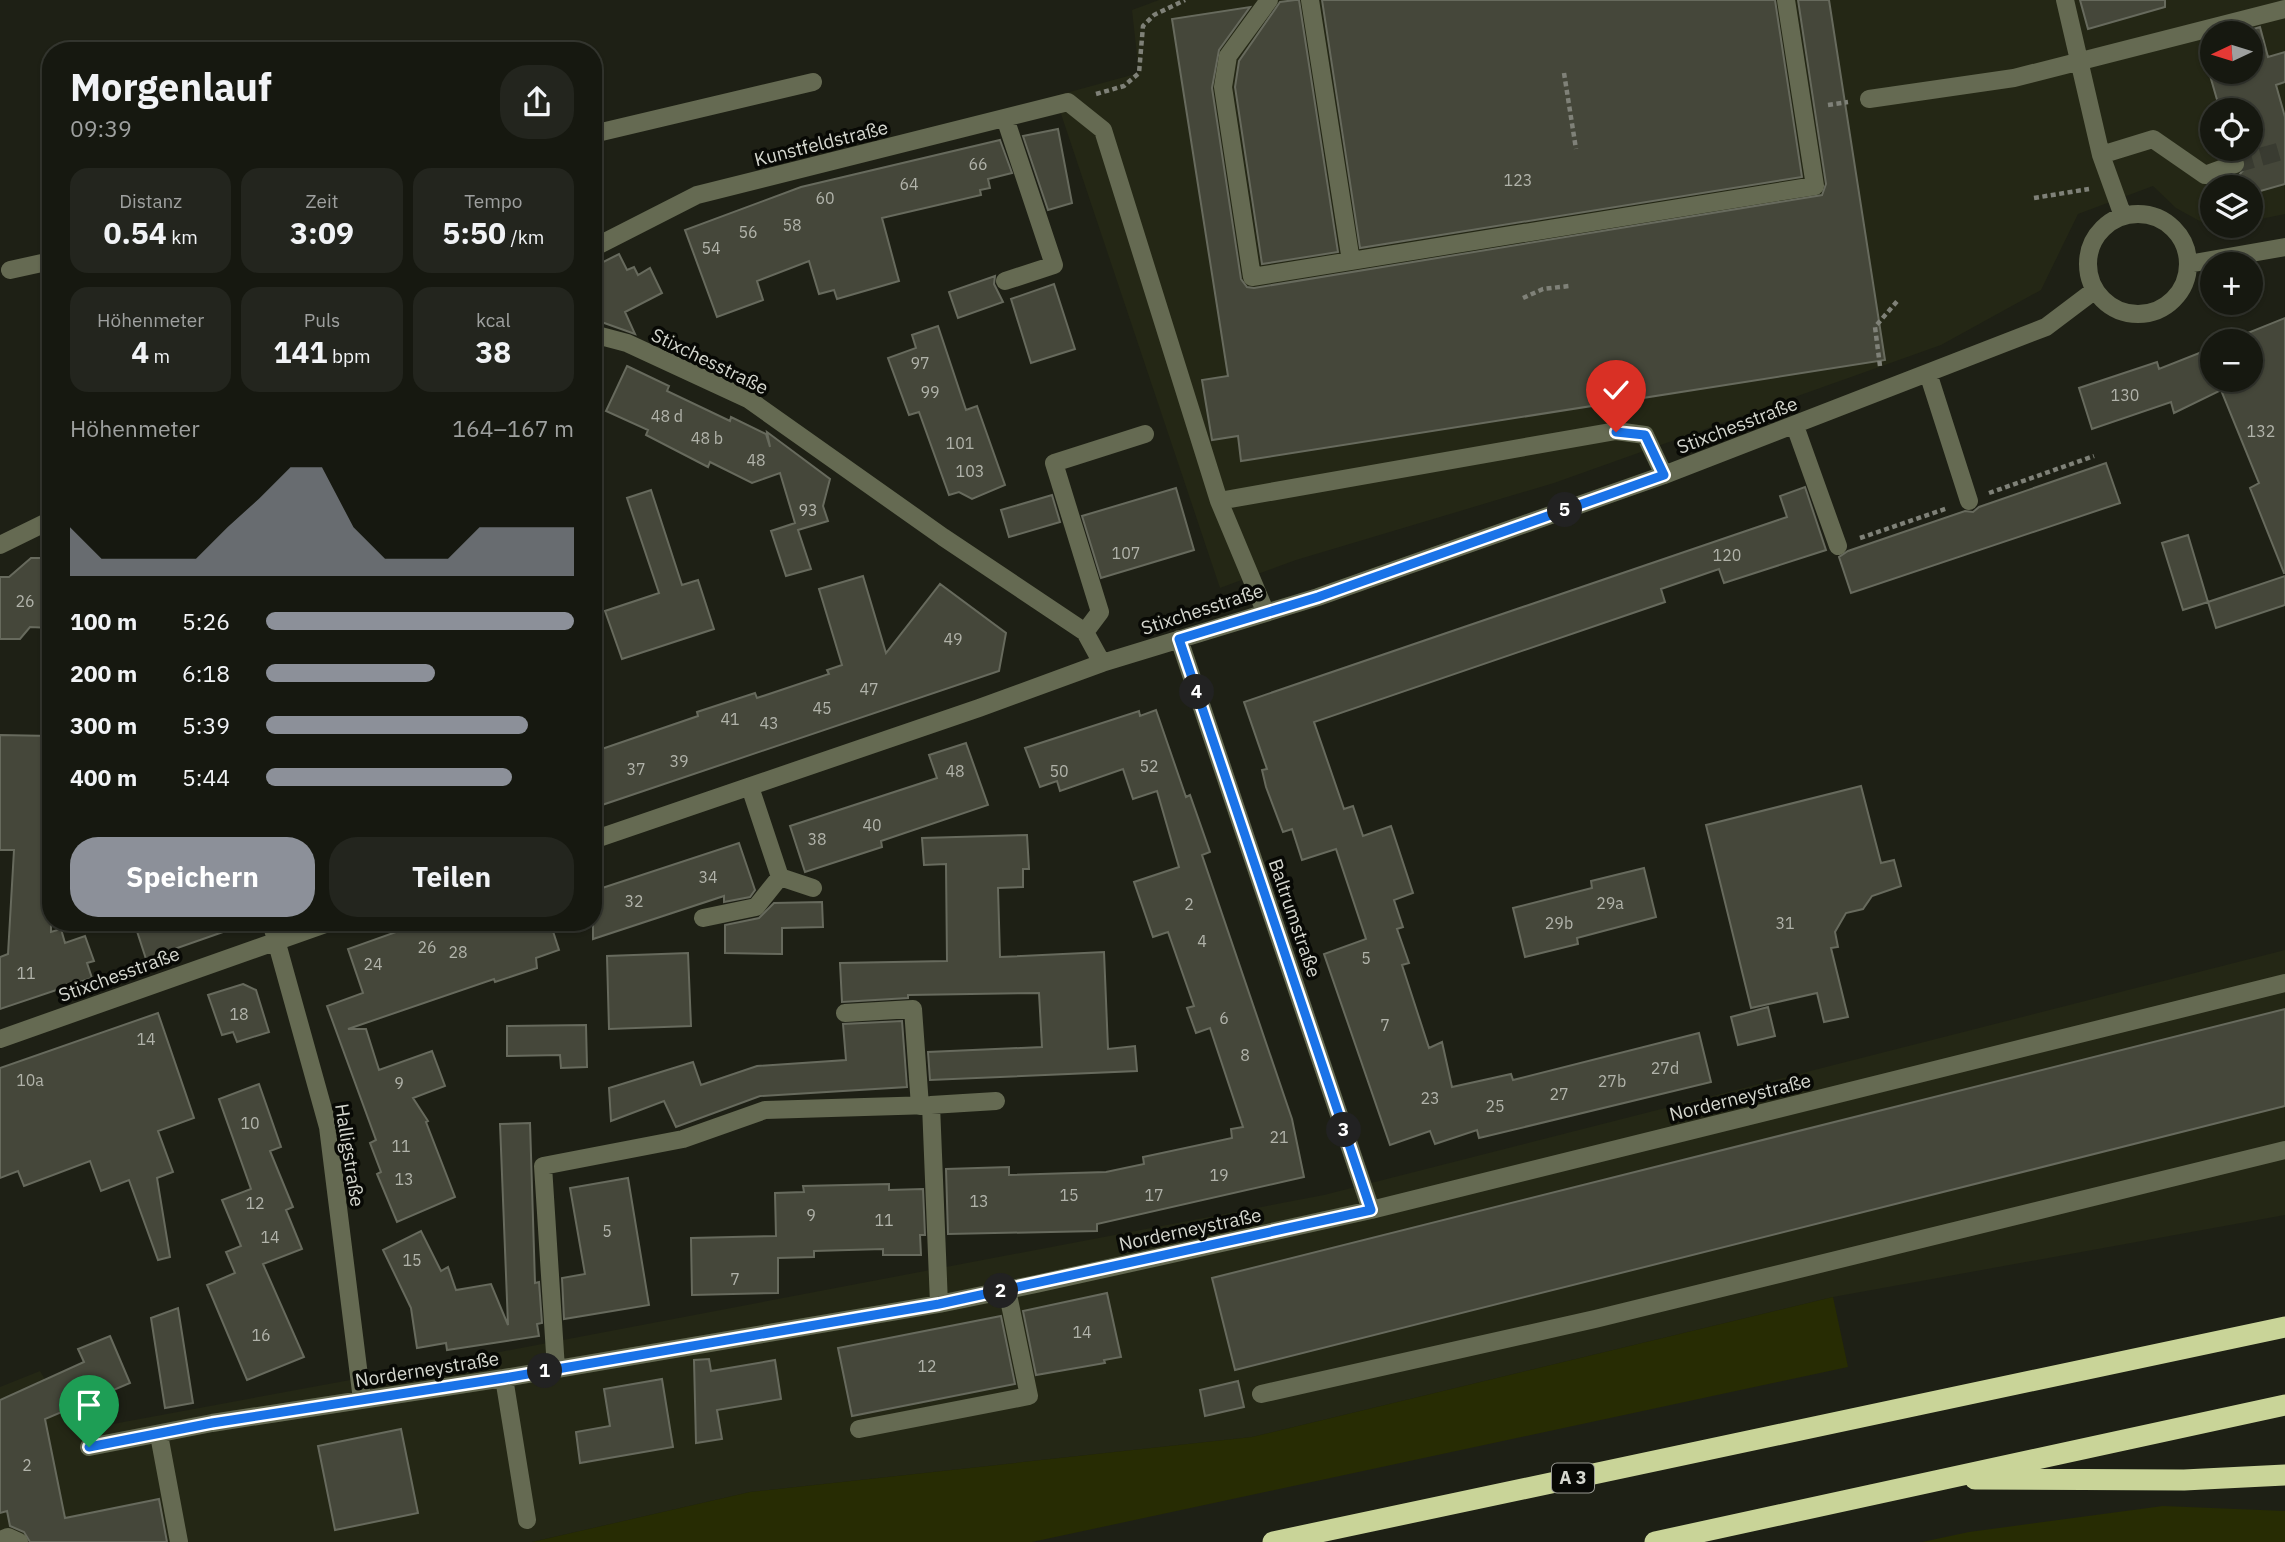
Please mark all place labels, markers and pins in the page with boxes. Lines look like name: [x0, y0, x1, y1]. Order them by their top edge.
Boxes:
pin: [1586, 360, 1646, 432]
pin: 5: [1548, 492, 1582, 528]
pin: 4: [1180, 674, 1214, 710]
pin: 3: [1326, 1112, 1362, 1148]
pin: 2: [984, 1274, 1018, 1308]
pin: 1: [528, 1354, 562, 1388]
pin: [59, 1375, 119, 1447]

